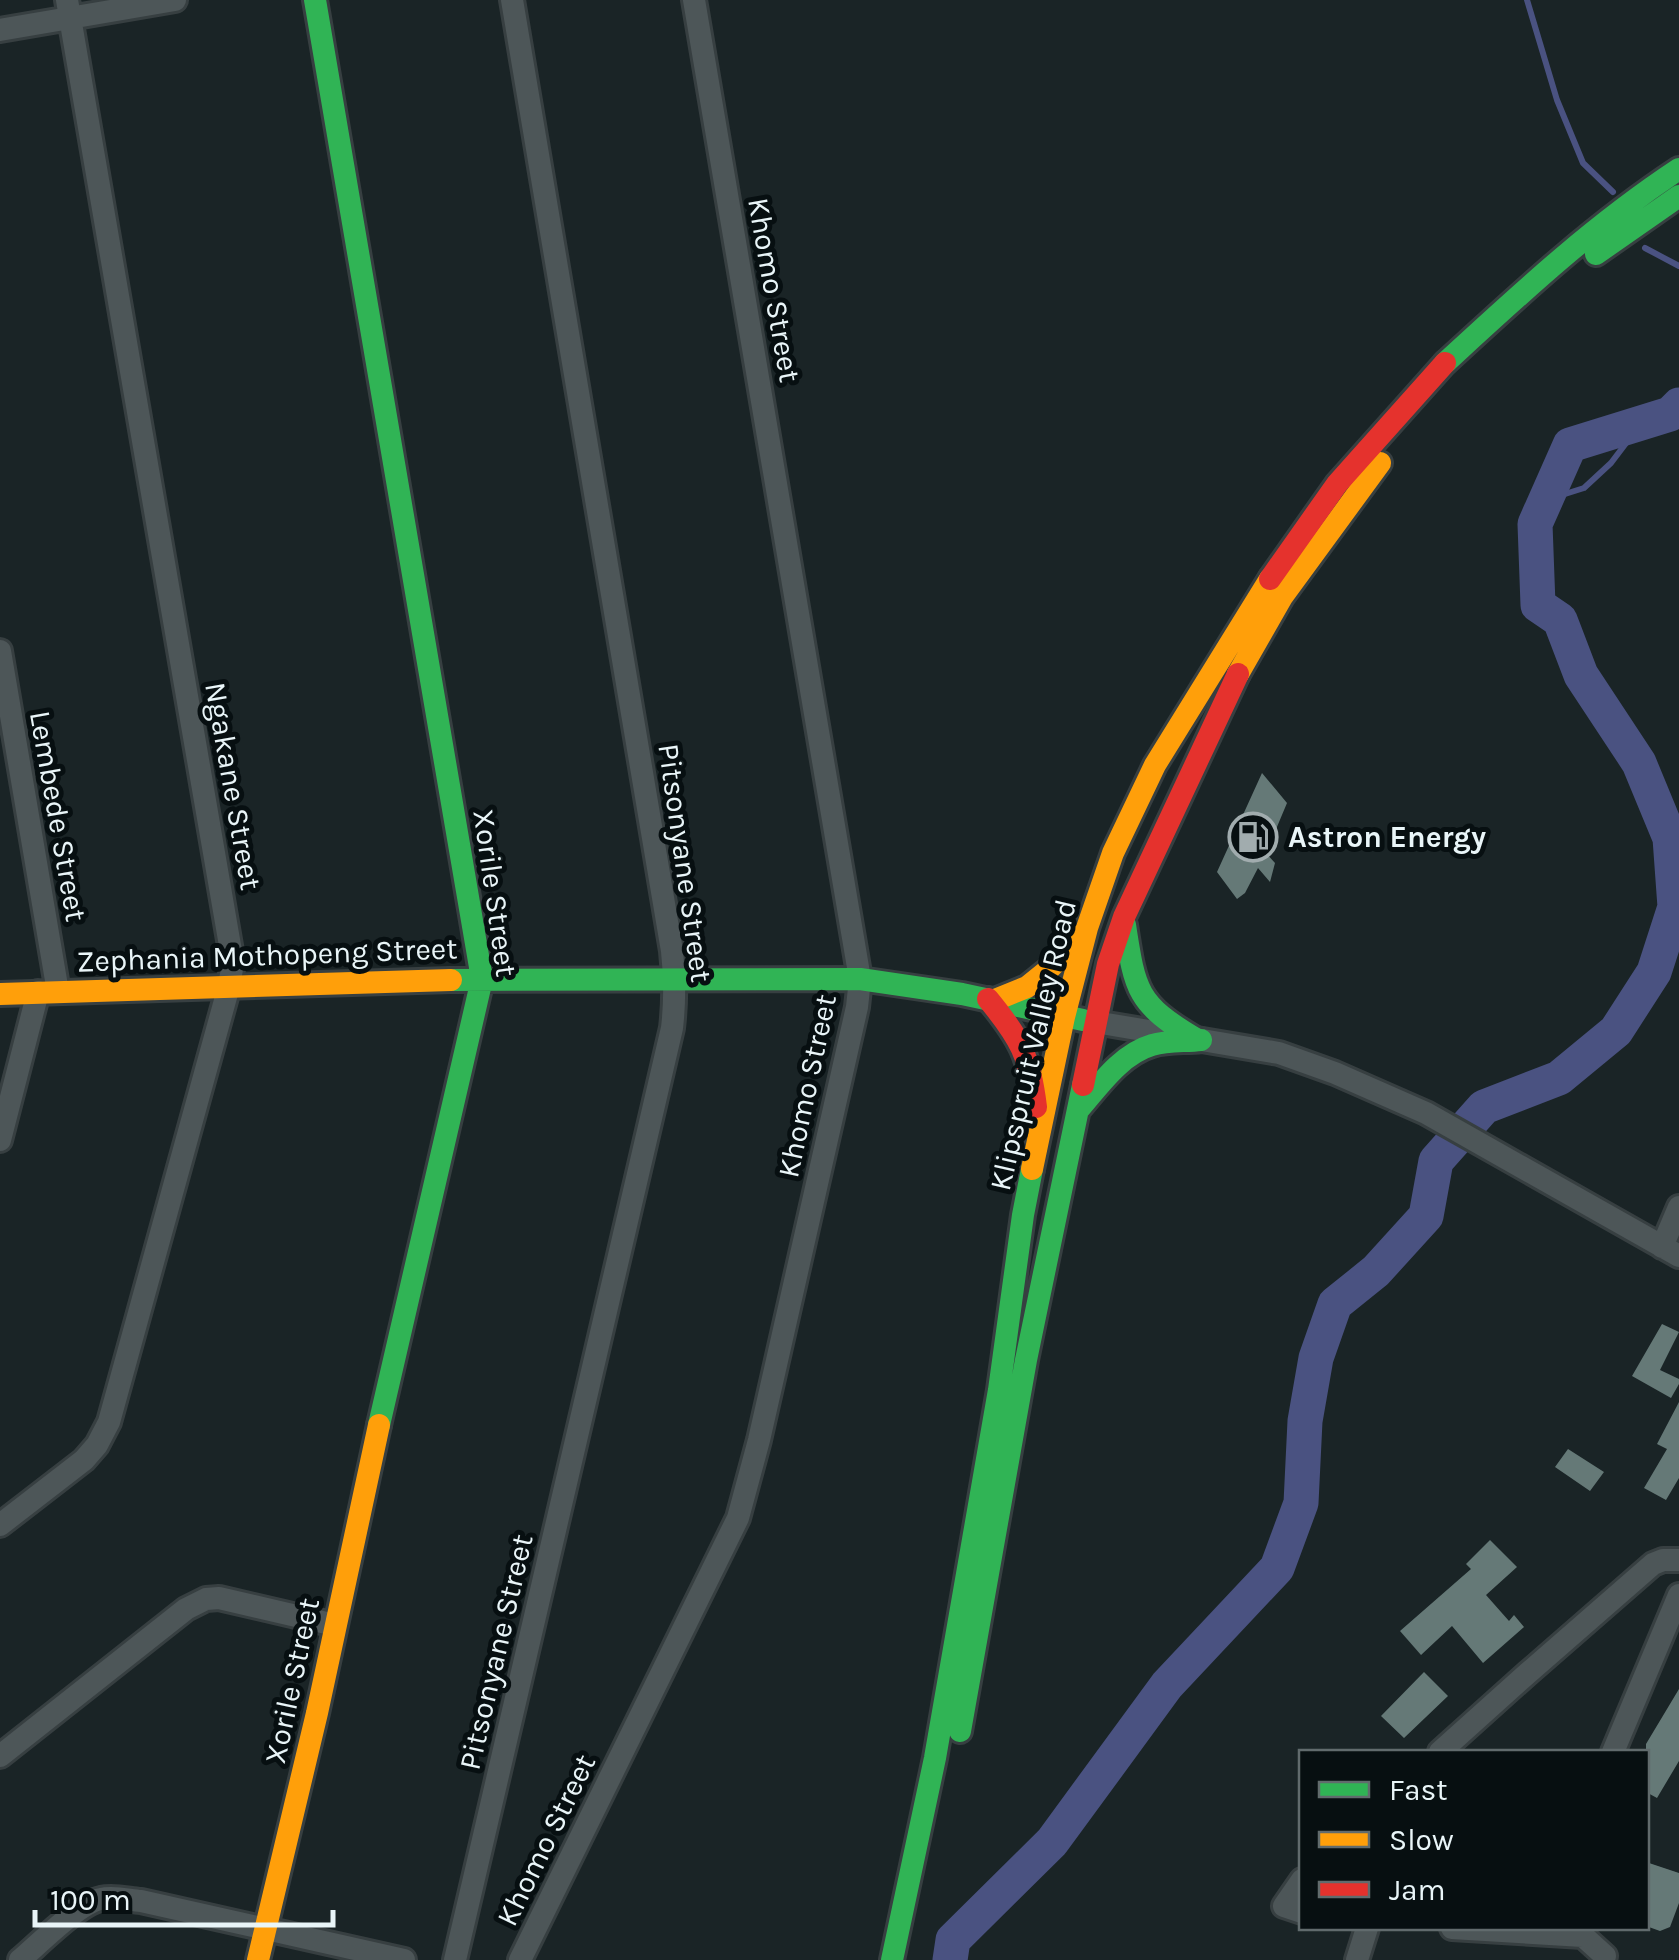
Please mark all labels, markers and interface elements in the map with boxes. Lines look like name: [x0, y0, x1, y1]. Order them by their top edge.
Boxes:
street label: Khomo Street: [740, 195, 808, 385]
street label: Ngakane Street: [197, 679, 269, 893]
street label: Lembede Street: [22, 708, 94, 924]
street label: Pitsonyane Street: [650, 741, 720, 985]
street label: Xorile Street: [465, 807, 525, 979]
fuel station icon: Astron Energy: [1227, 811, 1279, 863]
place label: Astron Energy: [1288, 819, 1486, 855]
street label: Klipspruit Valley Road: [982, 896, 1084, 1194]
street label: Zephania Mothopeng Street: [76, 930, 458, 980]
street label: Khomo Street: [770, 991, 844, 1181]
street label: Pitsonyane Street: [451, 1531, 541, 1773]
street label: Xorile Street: [257, 1595, 327, 1767]
street label: Khomo Street: [489, 1748, 603, 1932]
legend: [1299, 1750, 1649, 1930]
text: Fast: [1389, 1772, 1448, 1808]
text: Slow: [1389, 1822, 1454, 1858]
scale bar: [35, 1865, 332, 1927]
text: Jam: [1389, 1872, 1446, 1908]
text: 100 m: [50, 1882, 131, 1918]

